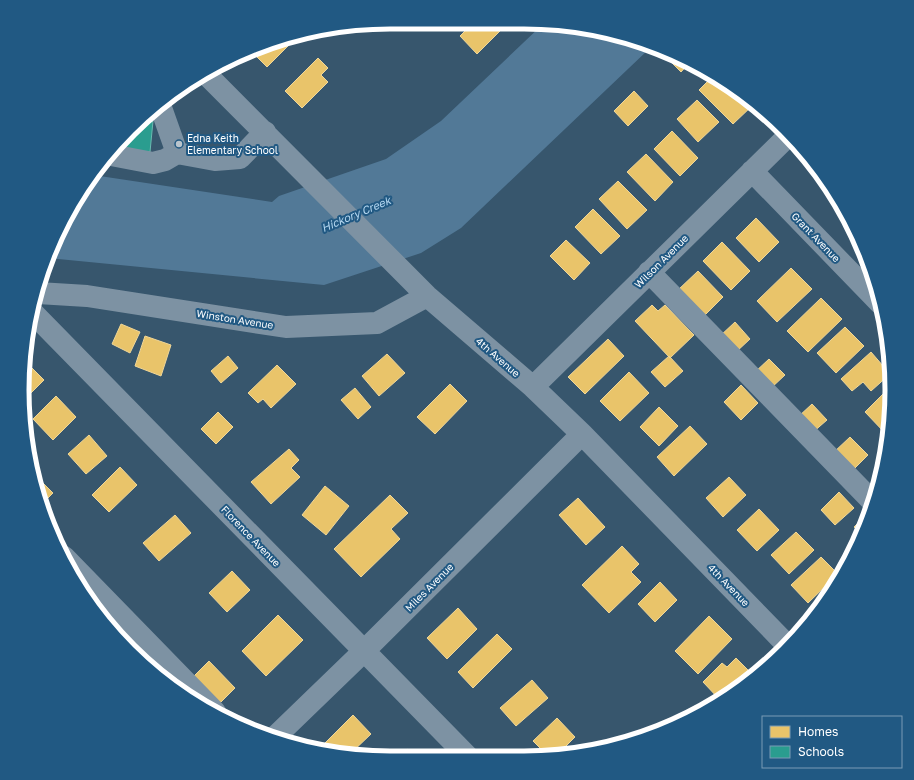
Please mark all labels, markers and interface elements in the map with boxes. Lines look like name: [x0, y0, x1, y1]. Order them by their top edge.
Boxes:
place label: Edna Keith Elementary School: [187, 132, 278, 156]
marker: Edna Keith Elementary School: [174, 139, 184, 149]
water label: Hickory Creek: [319, 192, 394, 235]
street label: Grant Avenue: [789, 210, 843, 264]
street label: Wilson Avenue: [632, 232, 690, 290]
street label: Winston Avenue: [196, 307, 274, 331]
street label: 4th Avenue: [474, 335, 522, 379]
street label: Florence Avenue: [219, 503, 283, 569]
street label: Miles Avenue: [402, 560, 456, 614]
street label: 4th Avenue: [706, 561, 752, 609]
legend: [762, 716, 902, 768]
text: Homes: [798, 724, 838, 739]
text: Schools: [798, 744, 844, 759]

